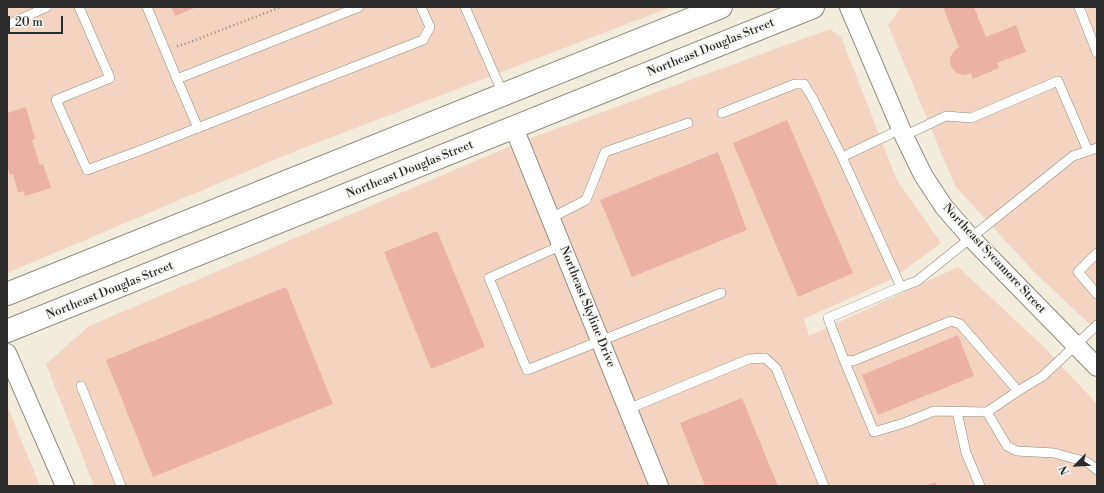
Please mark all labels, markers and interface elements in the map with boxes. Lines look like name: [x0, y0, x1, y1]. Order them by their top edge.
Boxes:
scale bar: [10, 8, 65, 34]
text: 20 m: [15, 15, 43, 30]
street label: Northeast Douglas Street: [645, 16, 777, 80]
street label: Northeast Douglas Street: [344, 138, 476, 202]
street label: Northeast Sycamore Street: [939, 201, 1049, 317]
street label: Northeast Skyline Drive: [556, 244, 618, 370]
street label: Northeast Douglas Street: [44, 259, 176, 323]
north arrow: [1056, 445, 1096, 485]
text: N: [1057, 463, 1073, 477]

